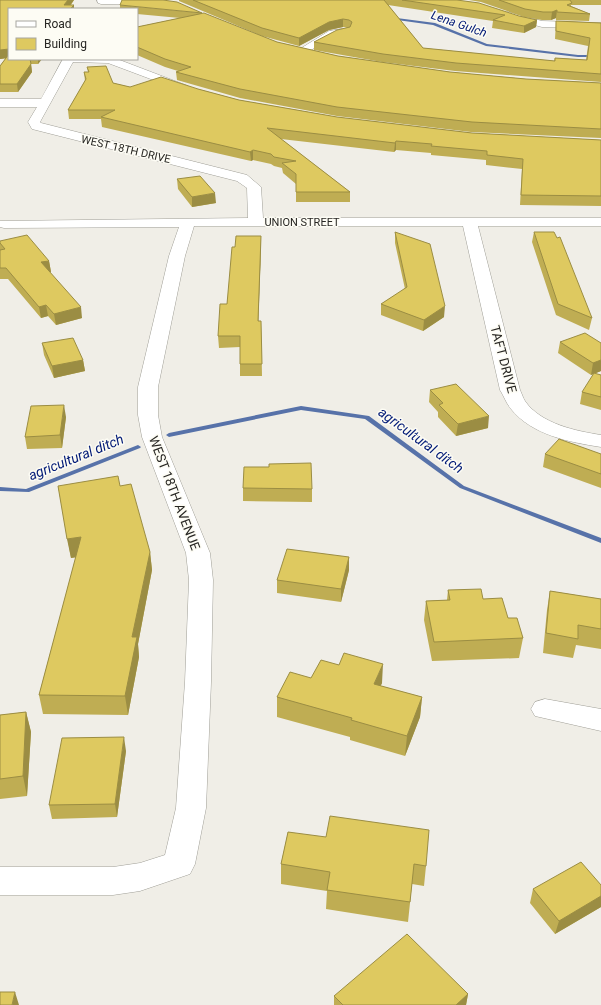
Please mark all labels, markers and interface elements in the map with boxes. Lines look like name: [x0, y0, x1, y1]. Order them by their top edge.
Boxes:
legend: [8, 8, 138, 60]
water label: Lena Gulch: [429, 8, 489, 40]
text: Road: [44, 17, 72, 31]
text: Building: [44, 37, 87, 51]
street label: WEST 18TH DRIVE: [80, 133, 172, 166]
street label: UNION STREET: [264, 216, 340, 229]
street label: TAFT DRIVE: [487, 324, 520, 395]
water label: agricultural ditch: [375, 404, 467, 476]
water label: agricultural ditch: [26, 431, 126, 483]
street label: WEST 18TH AVENUE: [146, 434, 203, 552]

